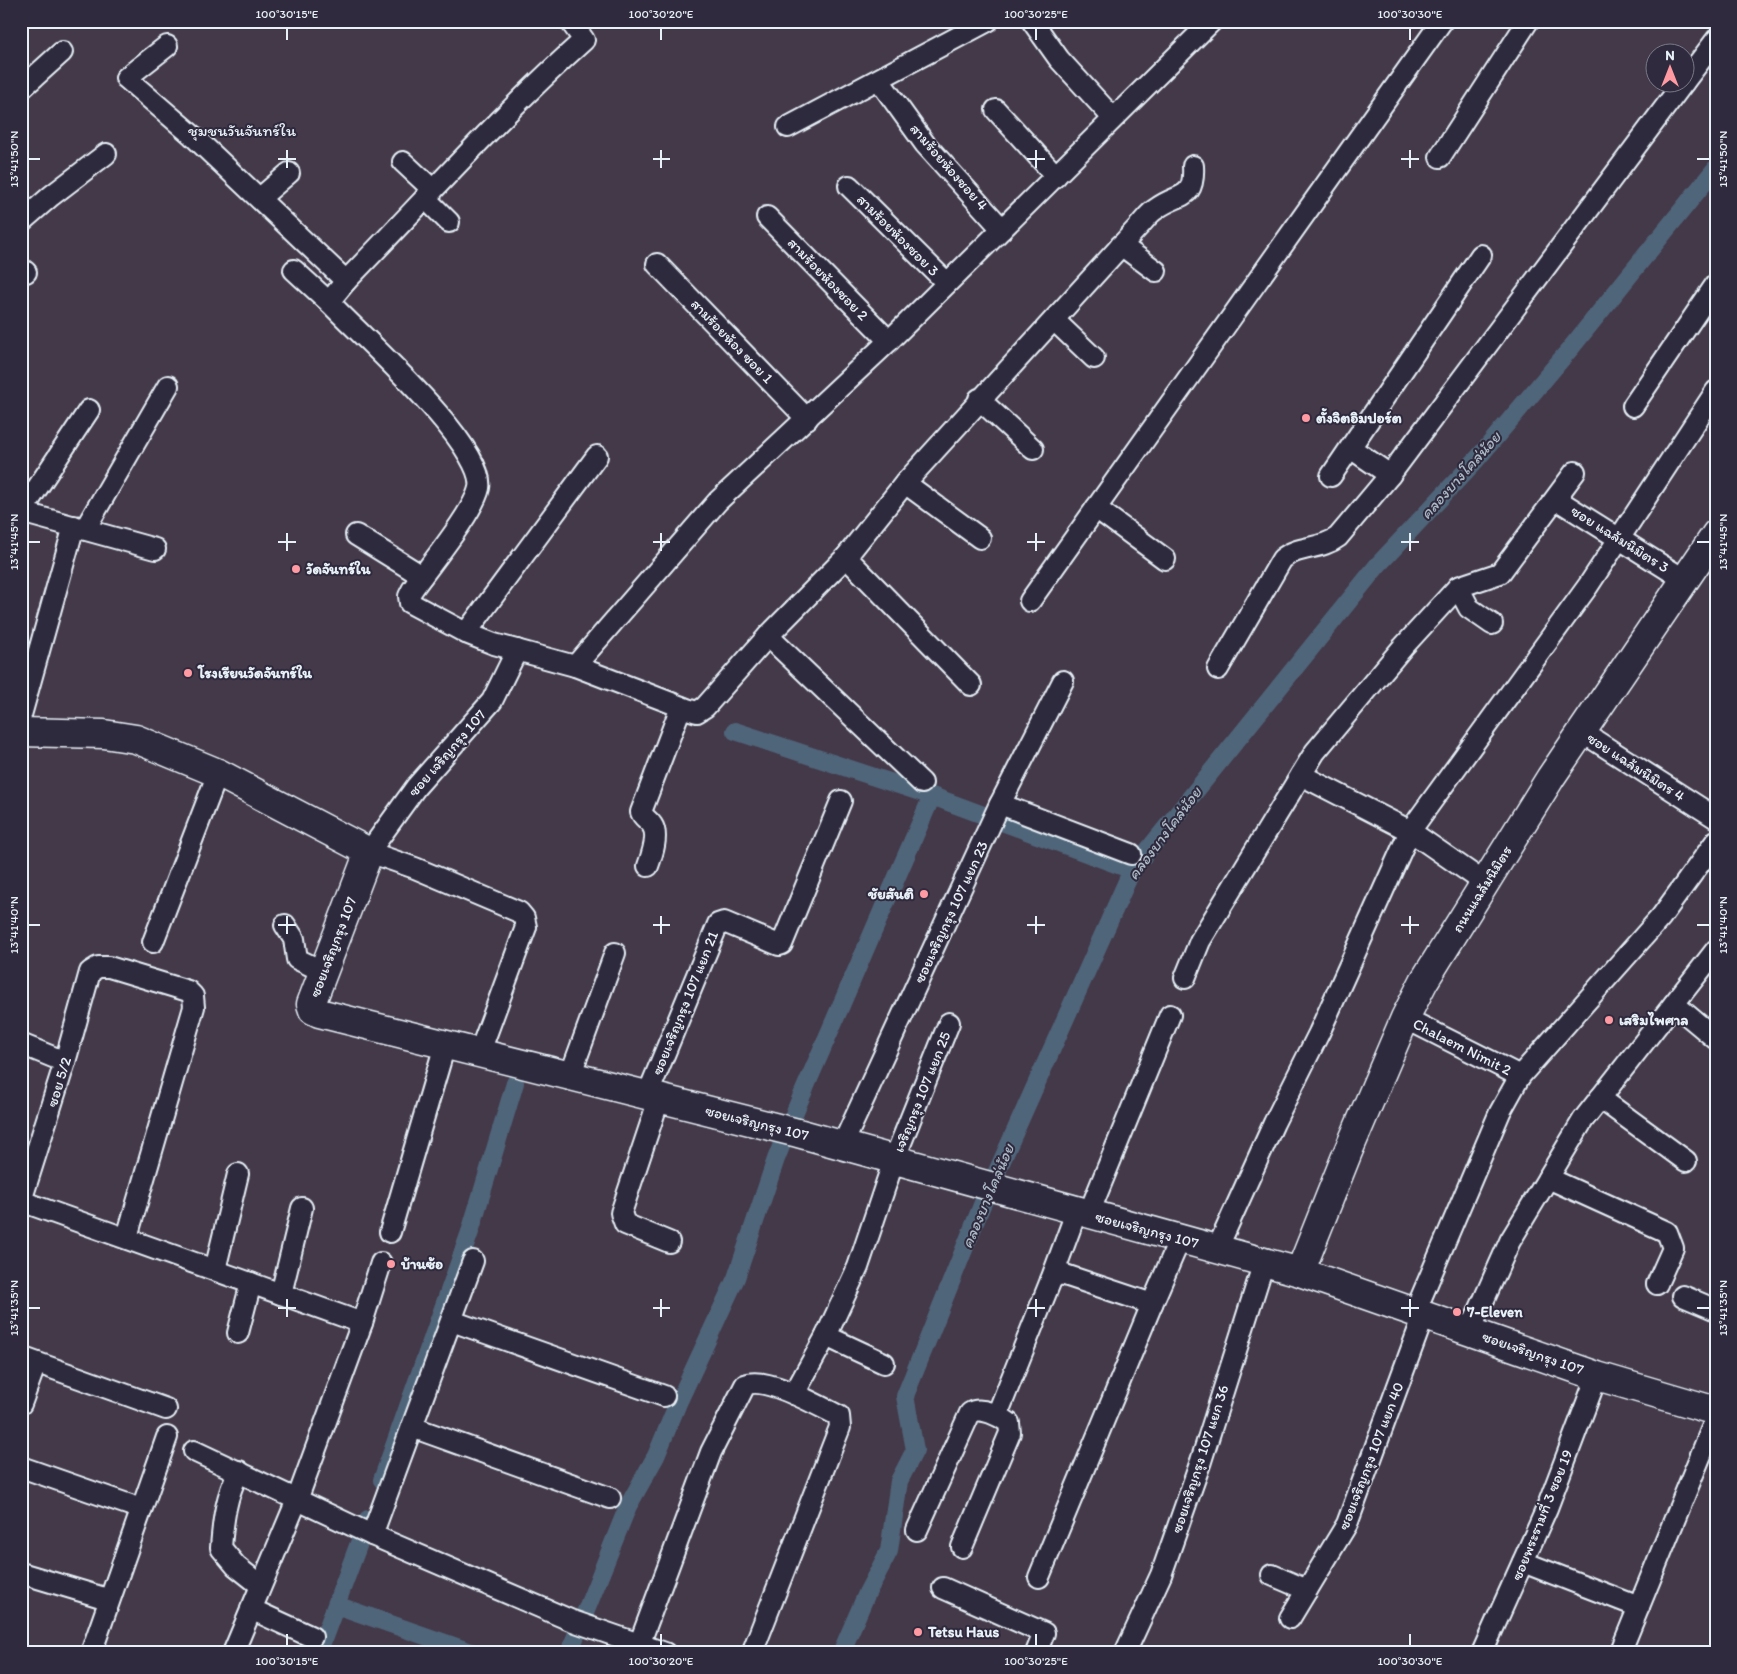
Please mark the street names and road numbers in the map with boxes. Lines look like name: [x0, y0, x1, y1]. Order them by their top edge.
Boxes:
street label: สามร้อยห้องซอย 4: [906, 120, 992, 214]
street label: สามร้อยห้องซอย 3: [853, 190, 943, 280]
street label: สามร้อยห้องซอย 2: [784, 234, 872, 324]
street label: สามร้อยห้อง ซอย 1: [687, 295, 777, 387]
street label: ซอย แฉล้มนิมิตร 3: [1568, 502, 1672, 576]
street label: ซอย เจริญกรุง 107: [404, 705, 491, 801]
street label: ซอย แฉล้มนิมิตร 4: [1584, 729, 1688, 805]
street label: ซอยเจริญกรุง 107 แยก 23: [910, 838, 993, 986]
street label: ถนนแฉล้มนิมิตร: [1448, 842, 1516, 936]
street label: ซอยเจริญกรุง 107: [306, 894, 362, 1000]
street label: ซอยเจริญกรุง 107 แยก 21: [648, 928, 723, 1078]
street label: Chalaem Nimit 2: [1410, 1015, 1514, 1079]
street label: เจริญกรุง 107 แยก 25: [890, 1029, 955, 1155]
street label: ซอย 5/2: [43, 1055, 75, 1109]
street label: ซอยเจริญกรุง 107: [703, 1101, 811, 1146]
street label: ซอยเจริญกรุง 107: [1093, 1208, 1201, 1254]
street label: ซอยเจริญกรุง 107: [1480, 1327, 1587, 1380]
street label: ซอยเจริญกรุง 107 แยก 40: [1334, 1380, 1408, 1533]
street label: ซอยเจริญกรุง 107 แยก 36: [1168, 1383, 1233, 1536]
street label: ซอยพระรามที่ 3 ซอย 19: [1506, 1446, 1577, 1583]

